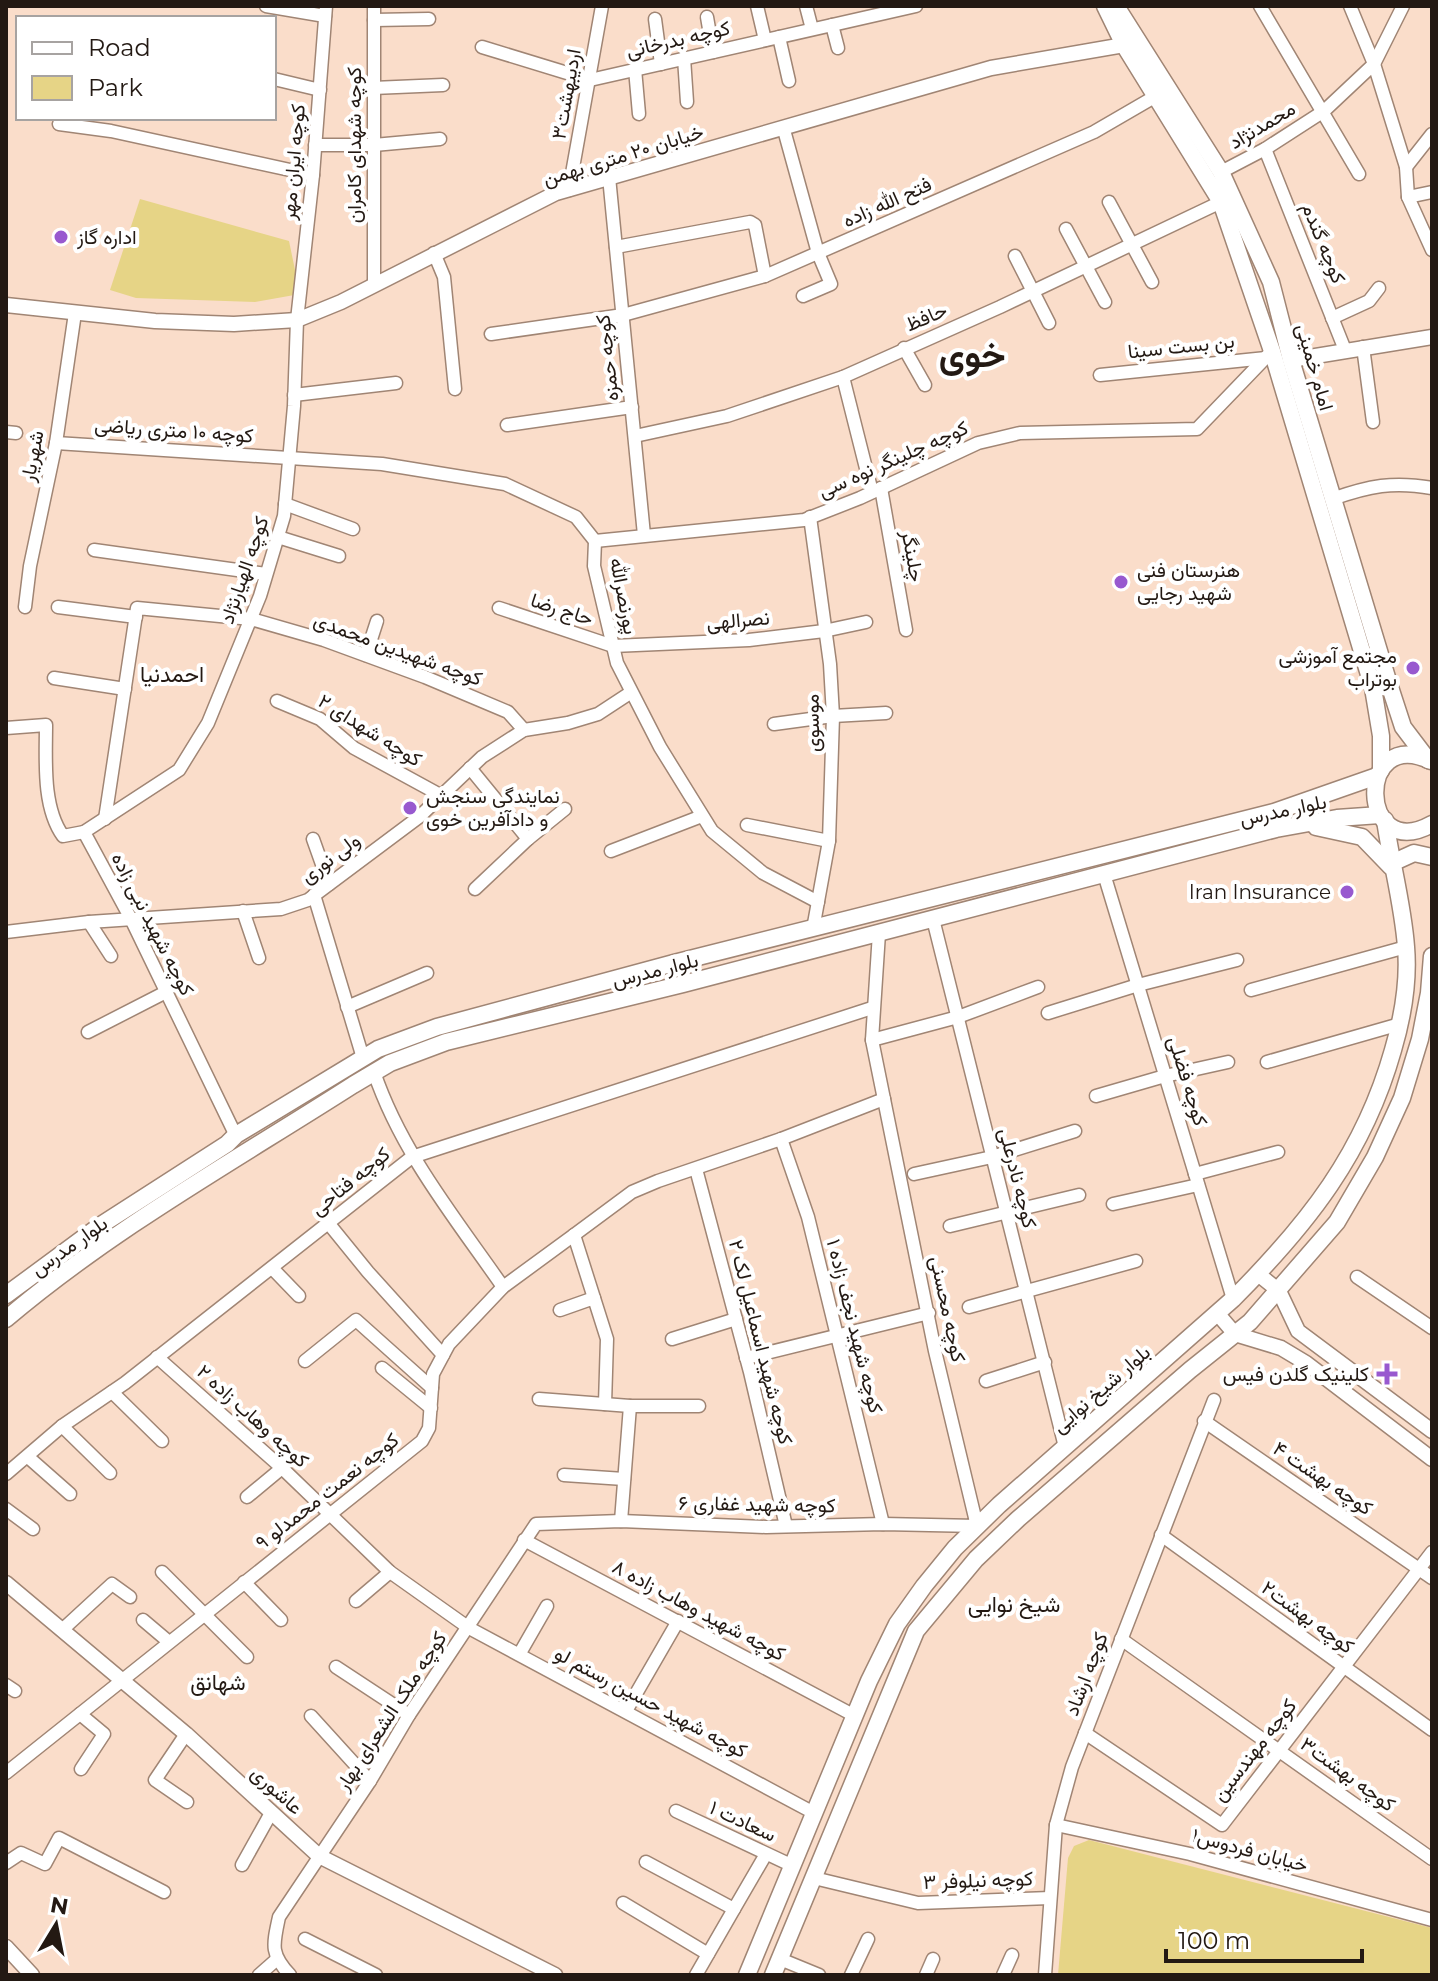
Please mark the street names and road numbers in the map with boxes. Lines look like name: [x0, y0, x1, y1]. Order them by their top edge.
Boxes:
street label: کوچه بدرخانی: [624, 15, 733, 65]
street label: اردیبهشت۳: [546, 47, 587, 141]
street label: کوچه شهدای کامران: [342, 67, 368, 223]
street label: محمدنژاد: [1224, 96, 1300, 155]
street label: کوچه ایران مهر: [276, 103, 312, 222]
street label: خیابان ۲۰ متری بهمن: [540, 119, 706, 192]
street label: فتح الله زاده: [839, 172, 936, 234]
street label: کوچه گندم: [1295, 199, 1351, 288]
street label: حافظ: [901, 298, 951, 336]
street label: کوچه حمزه: [590, 313, 625, 403]
street label: امام خمینی: [1290, 321, 1339, 414]
street label: بن بست سینا: [1126, 328, 1236, 364]
street label: کوچه ۱۰ متری ریاضی: [94, 412, 254, 450]
street label: کوچه چلینگر نوه سی: [814, 415, 973, 505]
street label: شهریار: [15, 428, 50, 485]
street label: کوچه الهیارنژاد: [214, 513, 276, 627]
street label: چلینگر: [895, 527, 929, 584]
street label: پورنصرالله: [603, 556, 643, 637]
street label: حاج رضا: [527, 588, 596, 632]
street label: نصرالهی: [705, 605, 771, 636]
street label: کوچه شهیدین محمدی: [310, 607, 486, 693]
street label: کوچه شهدای ۲: [313, 689, 426, 773]
street label: موسوی: [799, 694, 826, 752]
street label: بلوار مدرس: [1237, 789, 1329, 832]
street label: ولی نوری: [295, 828, 365, 889]
street label: کوچه شهید نبی زاده: [105, 848, 199, 1001]
street label: بلوار مدرس: [609, 948, 701, 993]
street label: کوچه فضلی: [1161, 1033, 1213, 1129]
street label: کوچه نادرعلی: [992, 1125, 1042, 1231]
street label: کوچه فتاحی: [305, 1142, 396, 1222]
street label: بلوار مدرس: [26, 1211, 113, 1282]
street label: کوچه شهید نجف زاده ۱: [820, 1236, 888, 1416]
street label: کوچه شهید اسماعیل لک ۲: [722, 1237, 798, 1447]
street label: کوچه محسنی: [923, 1254, 971, 1365]
street label: بلوار شیخ نوایی: [1047, 1340, 1156, 1440]
street label: کوچه وهاب زاده ۲: [191, 1359, 314, 1474]
street label: کوچه نعمت محمدلو ۹: [251, 1428, 405, 1556]
street label: کوچه بهشت ۴: [1268, 1436, 1377, 1522]
street label: کوچه شهید غفاری ۶: [678, 1491, 836, 1519]
street label: کوچه شهید وهاب زاده ۸: [607, 1554, 790, 1668]
street label: کوچه بهشت۲: [1256, 1575, 1359, 1660]
street label: کوچه ملک الشعرای بهار: [330, 1627, 453, 1797]
street label: کوچه ارشاد: [1059, 1629, 1115, 1720]
street label: کوچه شهید حسین رستم لو: [550, 1641, 751, 1765]
street label: کوچه مهندسین: [1207, 1694, 1303, 1807]
street label: کوچه بهشت۳: [1295, 1732, 1400, 1818]
street label: عاشوری: [246, 1761, 308, 1820]
street label: سعادت ۱: [706, 1795, 780, 1847]
street label: خیابان فردوس۱: [1189, 1823, 1311, 1878]
street label: کوچه نیلوفر ۳: [922, 1866, 1034, 1896]

